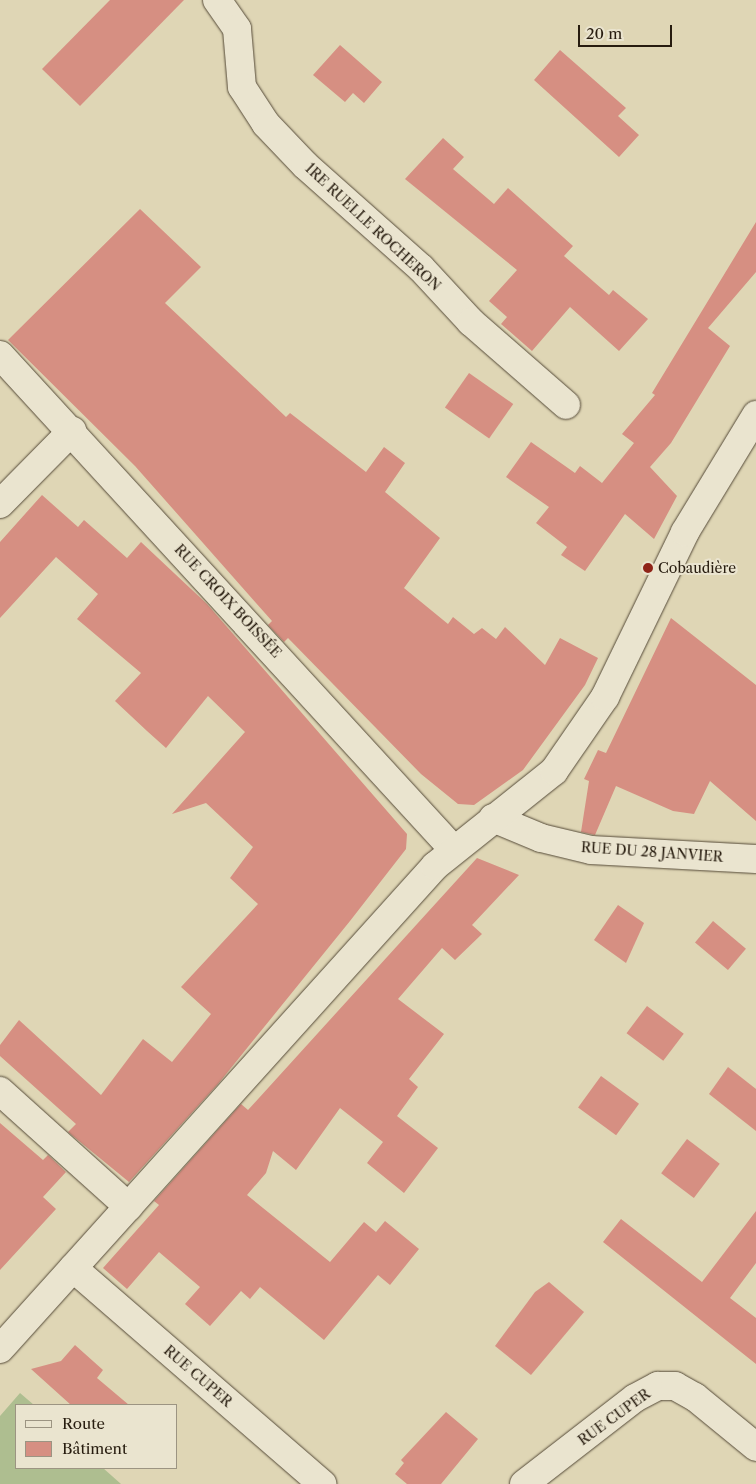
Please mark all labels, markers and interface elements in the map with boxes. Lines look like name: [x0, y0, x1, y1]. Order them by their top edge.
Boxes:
scale bar: [581, 15, 675, 47]
text: 20 m: [586, 24, 622, 43]
street label: 1RE RUELLE ROCHERON: [302, 160, 444, 294]
street label: RUE CROIX BOISSÉE: [171, 541, 285, 661]
place label: Cobaudière: [658, 560, 736, 576]
marker: Cobaudière: [642, 562, 654, 574]
street label: RUE DU 28 JANVIER: [580, 839, 724, 865]
street label: RUE CUPER: [160, 1342, 236, 1410]
street label: RUE CUPER: [575, 1385, 653, 1449]
legend: [15, 1404, 178, 1469]
text: Route: [62, 1414, 105, 1433]
text: Bâtiment: [62, 1439, 127, 1458]

